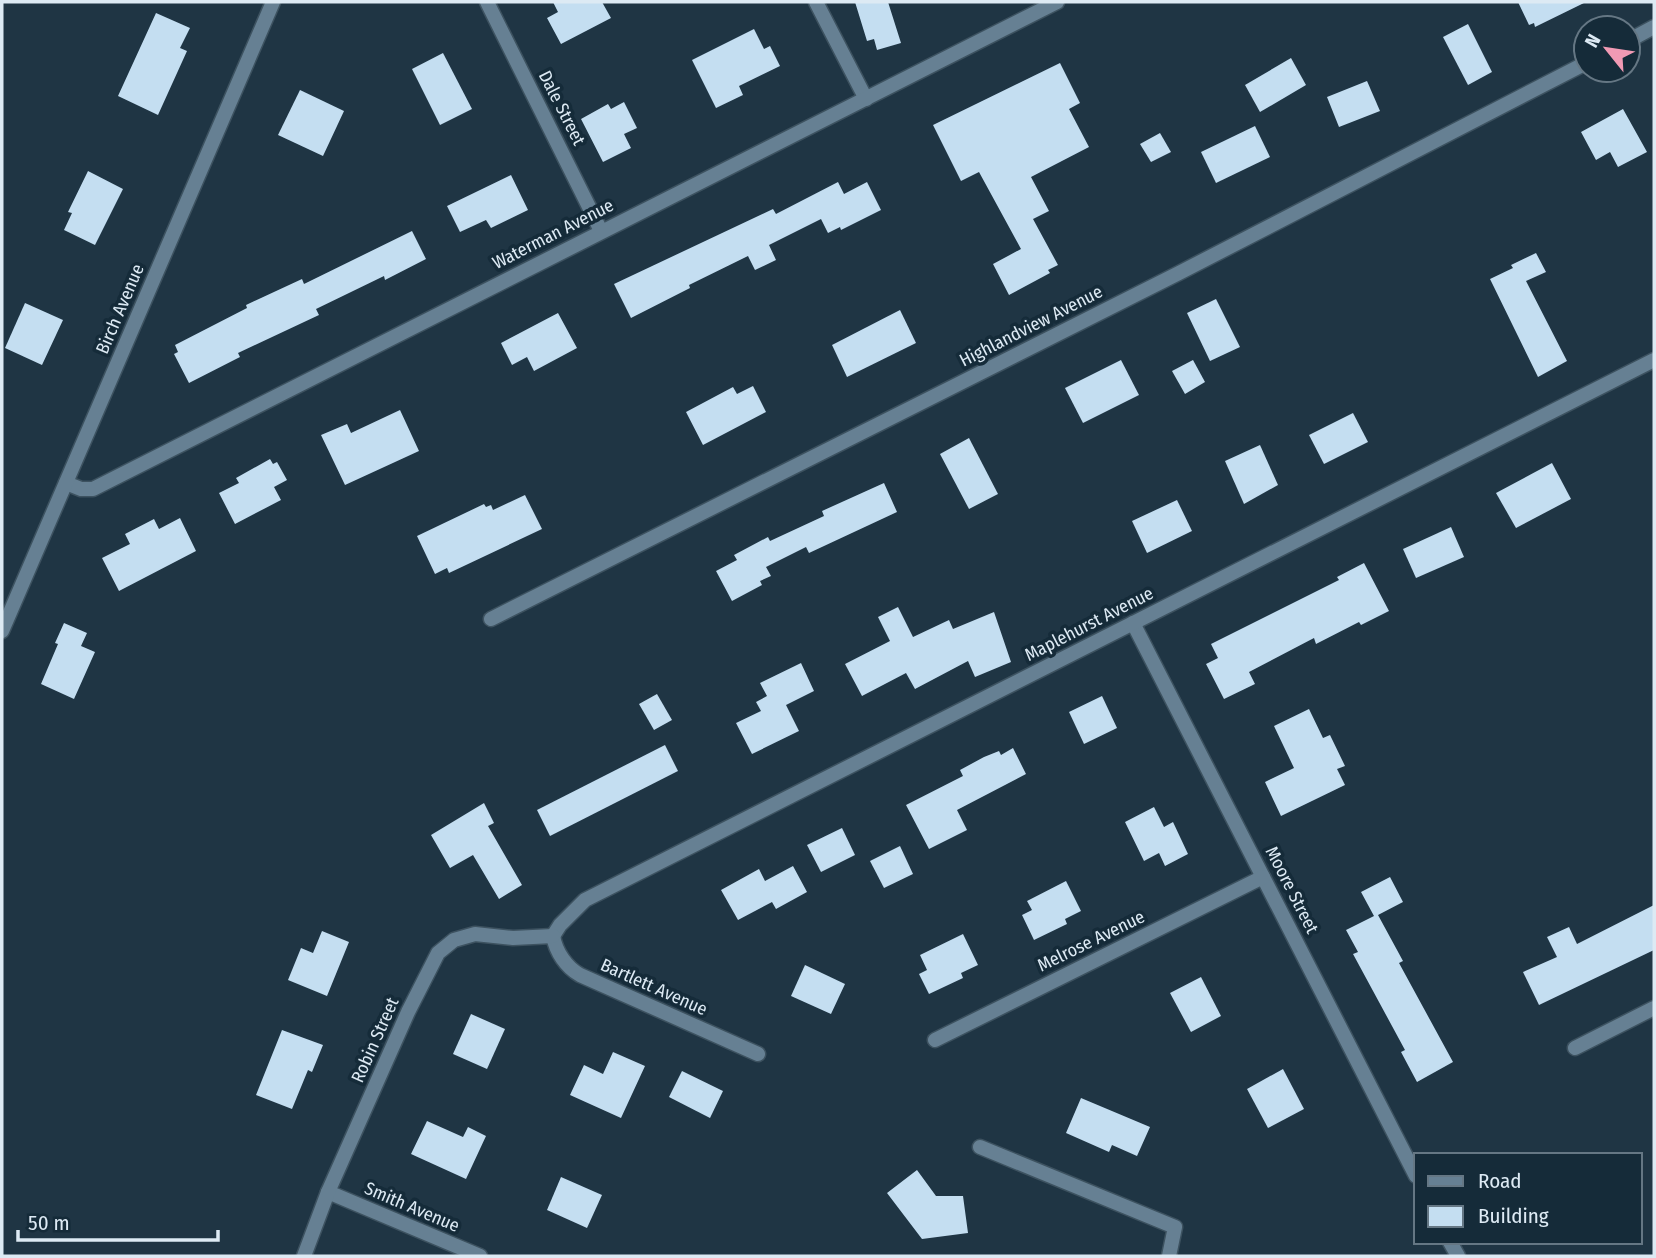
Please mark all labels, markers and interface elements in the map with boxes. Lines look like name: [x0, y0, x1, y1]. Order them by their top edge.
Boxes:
north arrow: [1572, 14, 1642, 84]
text: N: [1580, 30, 1606, 51]
street label: Dale Street: [534, 67, 590, 149]
street label: Waterman Avenue: [489, 194, 617, 274]
street label: Birch Avenue: [91, 261, 149, 357]
street label: Highlandview Avenue: [956, 280, 1106, 372]
street label: Maplehurst Avenue: [1021, 582, 1157, 666]
street label: Moore Street: [1261, 843, 1323, 937]
street label: Melrose Avenue: [1034, 906, 1148, 976]
street label: Bartlett Avenue: [597, 954, 711, 1020]
street label: Robin Street: [346, 994, 404, 1086]
legend: [1414, 1153, 1642, 1244]
text: Road: [1478, 1168, 1522, 1194]
street label: Smith Avenue: [361, 1177, 463, 1237]
scale bar: [18, 1198, 217, 1242]
text: Building: [1478, 1203, 1549, 1229]
text: 50 m: [28, 1210, 70, 1236]

